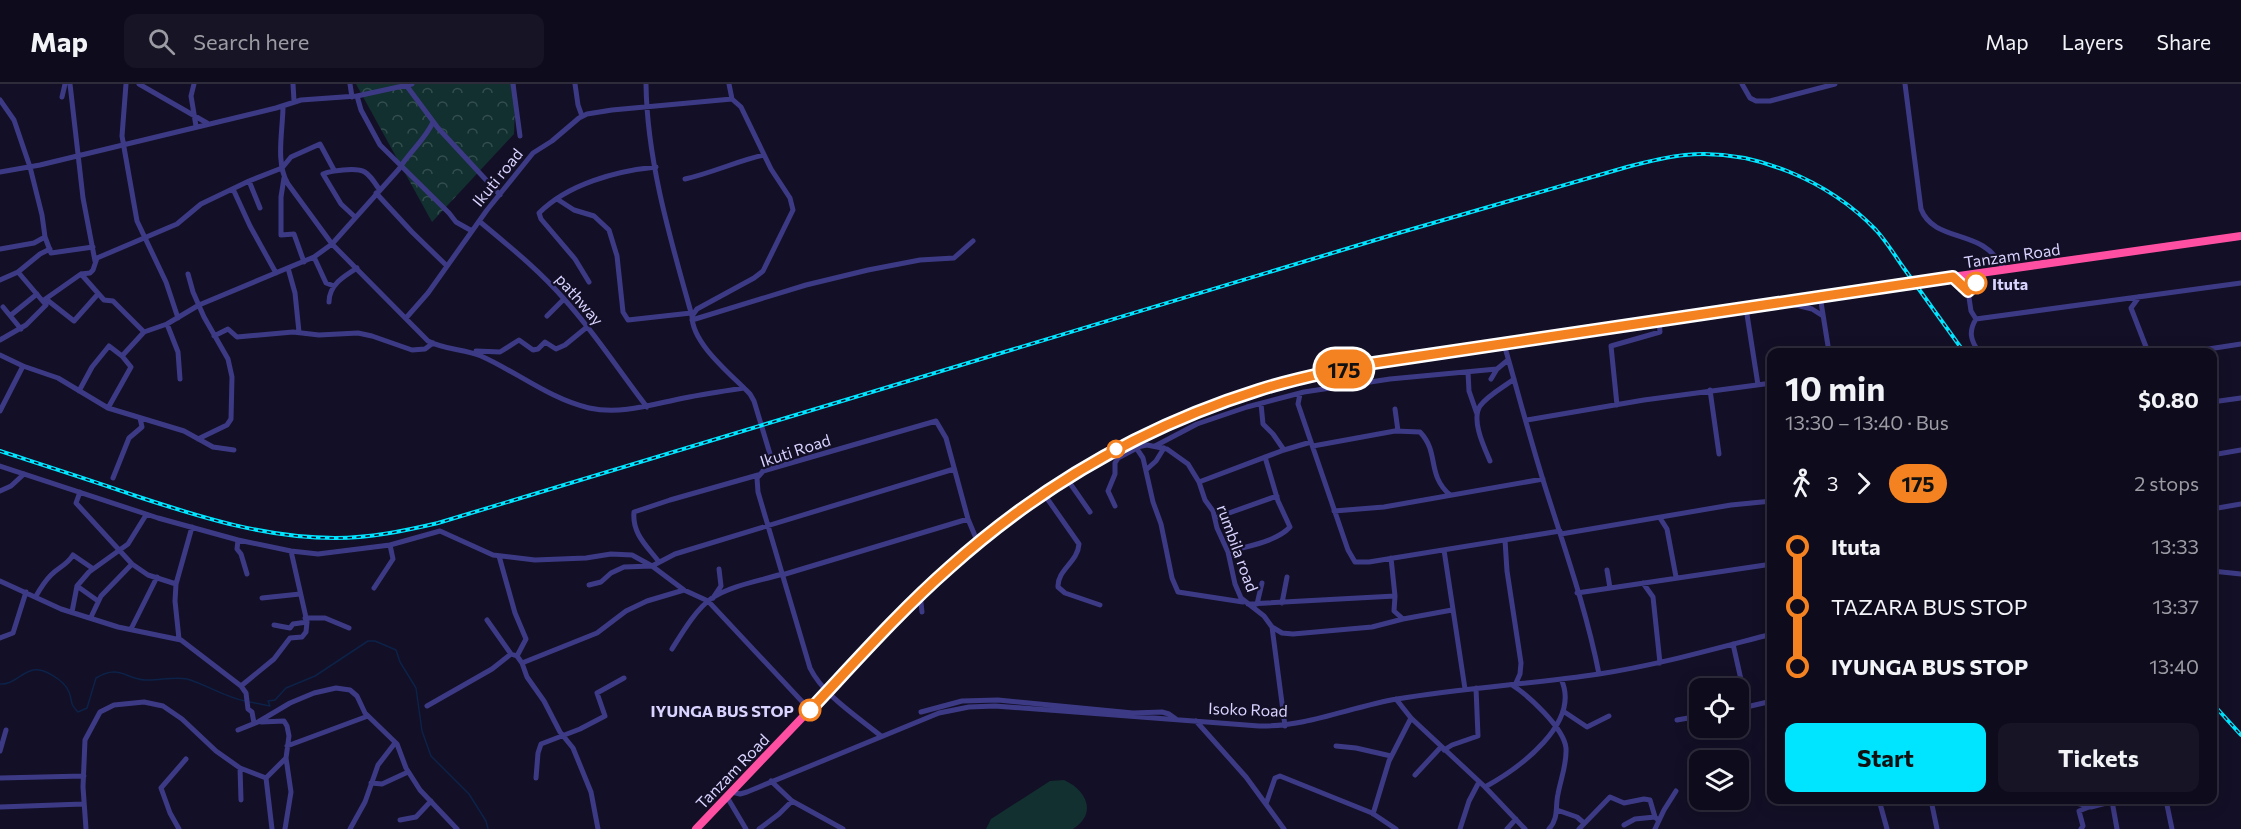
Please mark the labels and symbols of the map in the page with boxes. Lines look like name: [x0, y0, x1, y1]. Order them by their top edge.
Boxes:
street label: Ikuti road: [468, 144, 526, 210]
street label: Tanzam Road: [1963, 239, 2061, 271]
street label: pathway: [552, 269, 608, 329]
marker: Ituta: [1965, 272, 1987, 294]
place label: Ituta: [1992, 274, 2028, 293]
line badge: 175: [1310, 350, 1378, 388]
street label: Ikuti Road: [757, 430, 833, 470]
unlabelled marker: [1107, 440, 1125, 458]
street label: rumbila road: [1213, 502, 1263, 594]
street label: Isoko Road: [1208, 698, 1288, 720]
marker: IYUNGA BUS STOP: [799, 699, 821, 721]
place label: IYUNGA BUS STOP: [651, 701, 794, 720]
street label: Tanzam Road: [691, 729, 773, 813]

